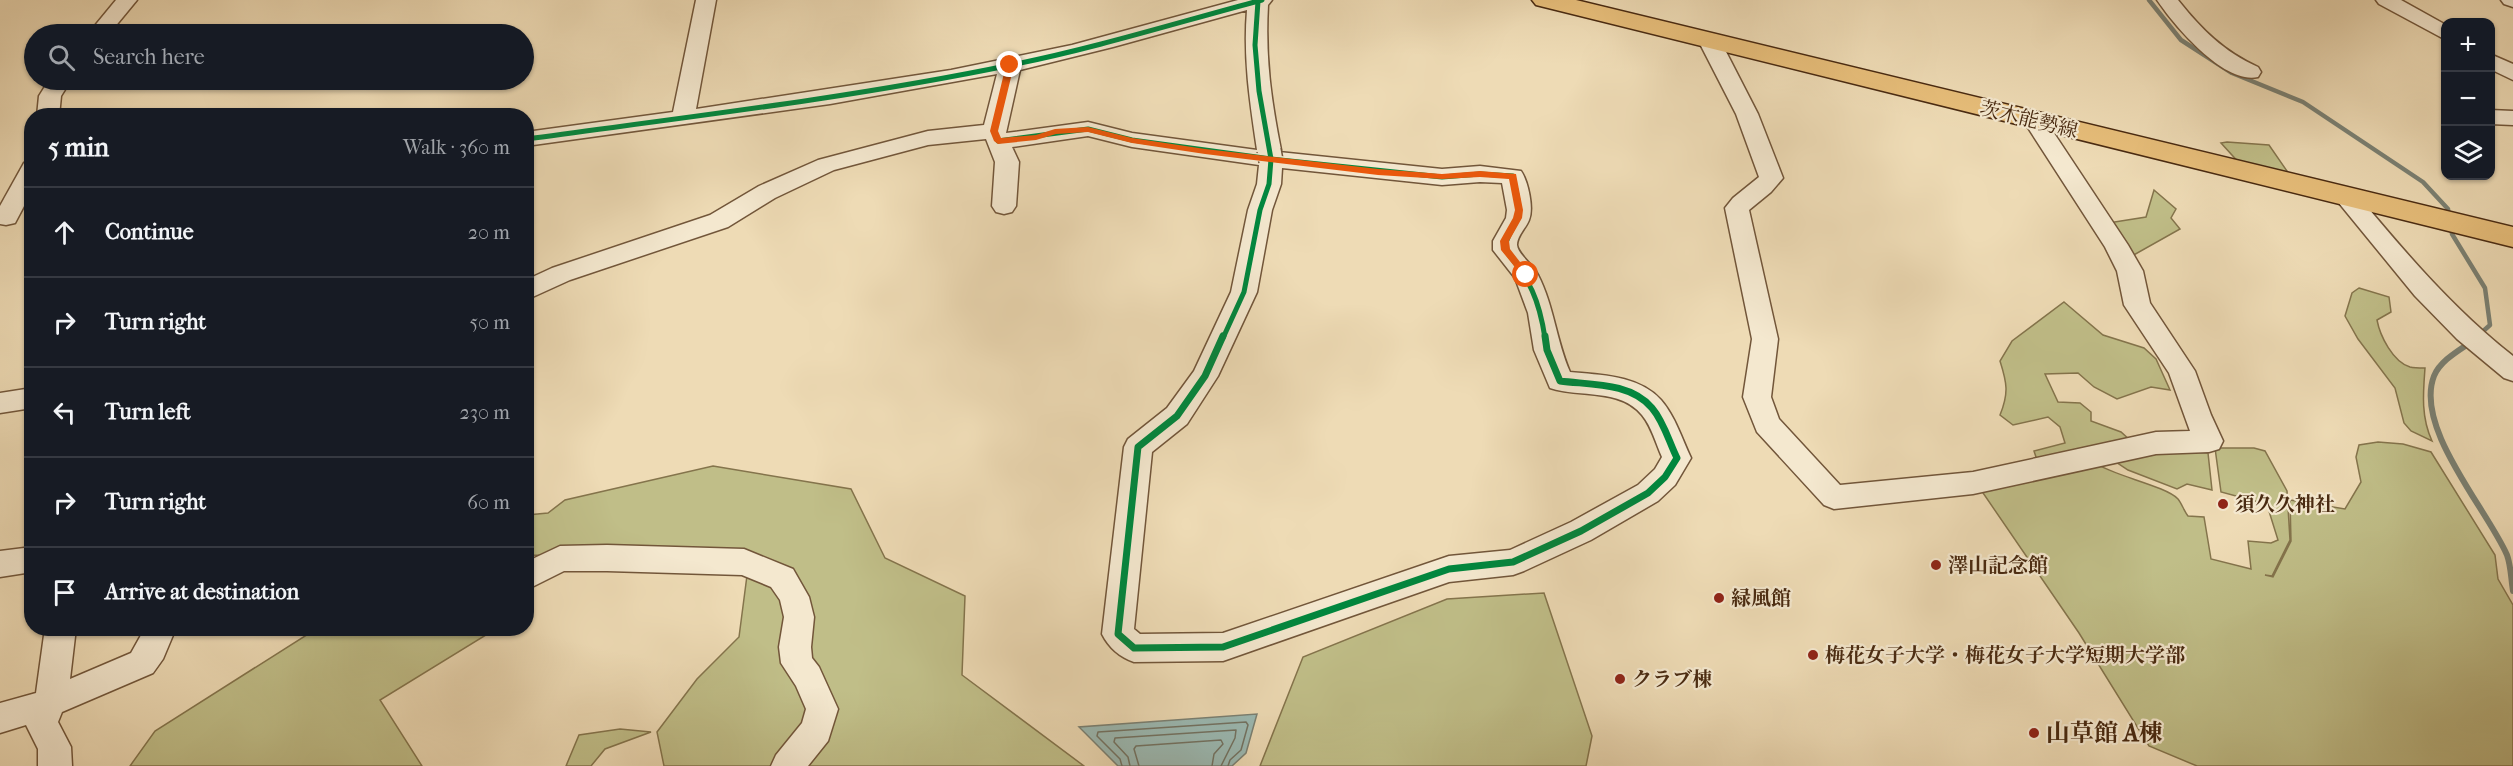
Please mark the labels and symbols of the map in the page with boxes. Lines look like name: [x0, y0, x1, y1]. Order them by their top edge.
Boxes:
route end: [996, 51, 1022, 77]
street label: 茨木能勢線: [1978, 96, 2080, 143]
route start: [1512, 261, 1538, 287]
place label: 須久久神社: [2235, 493, 2335, 516]
marker: 須久久神社: [2216, 497, 2230, 511]
place label: 澤山記念館: [1948, 554, 2048, 577]
marker: 澤山記念館: [1929, 558, 1943, 572]
place label: 緑風館: [1731, 587, 1791, 610]
marker: 緑風館: [1712, 591, 1726, 605]
place label: 梅花女子大学・梅花女子大学短期大学部: [1825, 644, 2185, 667]
marker: 梅花女子大学・梅花女子大学短期大学部: [1806, 648, 1820, 662]
place label: クラブ棟: [1632, 668, 1712, 691]
marker: クラブ棟: [1613, 672, 1627, 686]
place label: 山草館 A棟: [2046, 719, 2163, 747]
marker: 山草館 A棟: [2027, 726, 2041, 740]

